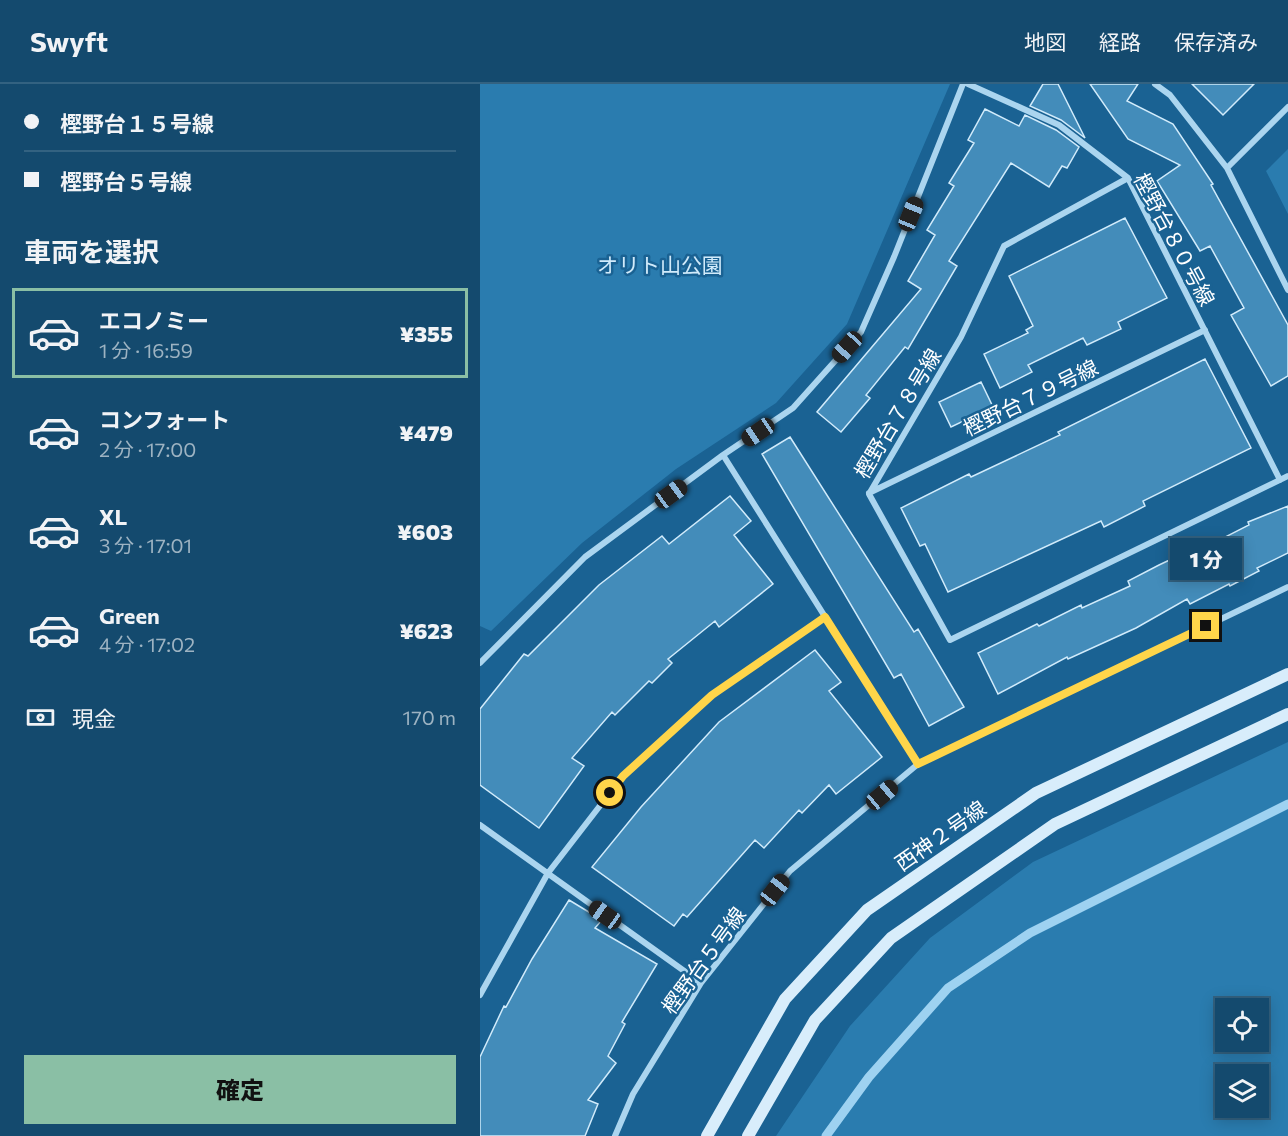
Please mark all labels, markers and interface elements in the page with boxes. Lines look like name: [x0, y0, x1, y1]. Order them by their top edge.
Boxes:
text: Swyft: [30, 24, 108, 58]
text: 地図: [1024, 29, 1066, 54]
text: 経路: [1099, 29, 1141, 54]
text: 保存済み: [1174, 29, 1258, 54]
text: 樫野台１５号線: [60, 110, 214, 137]
text: 樫野台５号線: [60, 168, 192, 195]
street label: 樫野台８０号線: [1129, 168, 1221, 310]
car: [896, 194, 926, 234]
text: 車両を選択: [24, 235, 159, 268]
park label: オリト山公園: [597, 252, 723, 277]
icon: car: [27, 306, 81, 360]
text: エコノミー: [99, 307, 209, 334]
text: ¥355: [400, 320, 453, 347]
car: [828, 328, 866, 366]
text: 1 分 · 16:59: [99, 338, 193, 362]
street label: 樫野台７８号線: [848, 344, 946, 482]
street label: 樫野台７９号線: [958, 354, 1102, 440]
icon: car: [27, 405, 81, 459]
text: コンフォート: [99, 406, 230, 433]
car: [738, 414, 778, 450]
text: ¥479: [399, 419, 453, 446]
text: 2 分 · 17:00: [99, 437, 196, 461]
car: [651, 476, 691, 512]
text: XL: [99, 503, 127, 530]
icon: car: [27, 504, 81, 558]
text: ¥603: [397, 518, 453, 545]
text: 3 分 · 17:01: [99, 533, 192, 557]
callout: 1 分: [1170, 539, 1242, 581]
text: 1 分: [1189, 547, 1223, 571]
text: Green: [99, 602, 160, 629]
icon: car: [27, 603, 81, 657]
route end: [1192, 612, 1219, 639]
text: ¥623: [399, 617, 453, 644]
text: 4 分 · 17:02: [99, 632, 195, 656]
icon: cash: [24, 701, 57, 734]
text: 現金: [72, 705, 116, 732]
text: 170 m: [403, 705, 456, 729]
car: [862, 777, 902, 813]
route start: [596, 779, 623, 806]
street label: 西神２号線: [890, 795, 990, 875]
car: [757, 870, 793, 910]
car: [585, 897, 625, 933]
street label: 樫野台５号線: [656, 902, 750, 1018]
map controls: [1215, 998, 1269, 1118]
button: locate: [1215, 998, 1269, 1052]
button: 確定: [24, 1055, 456, 1124]
button: layers: [1215, 1064, 1269, 1118]

